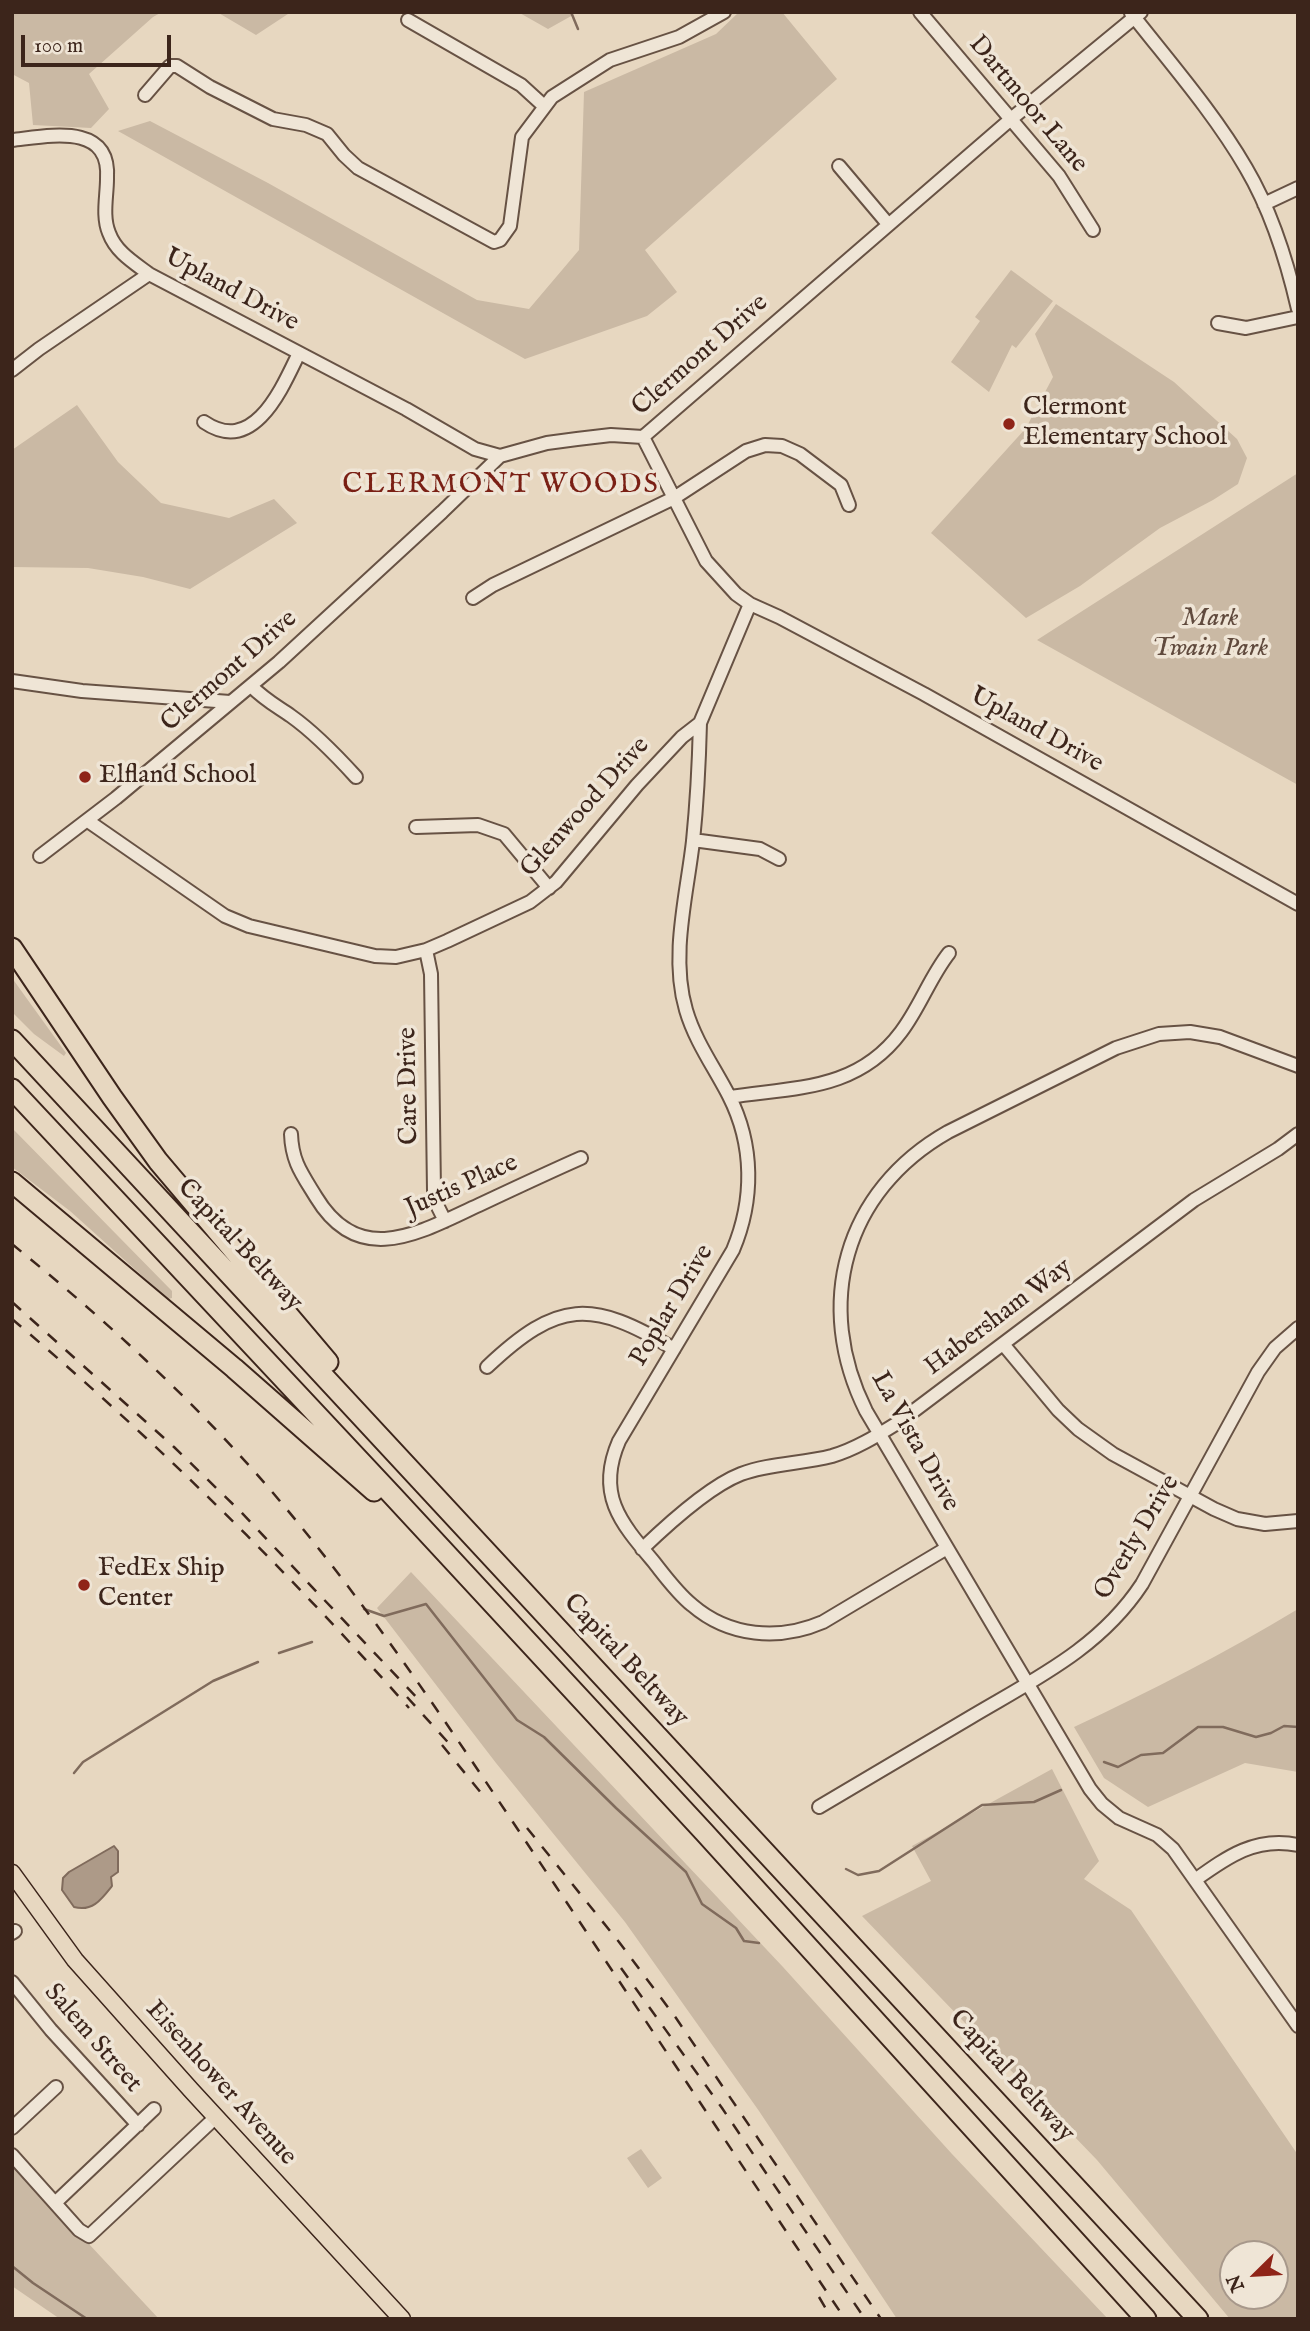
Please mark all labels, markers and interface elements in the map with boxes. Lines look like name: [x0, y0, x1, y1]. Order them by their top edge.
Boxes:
scale bar: [24, 21, 175, 65]
street label: Dartmoor Lane: [961, 30, 1093, 180]
text: 100 m: [34, 33, 83, 60]
street label: Upland Drive: [158, 243, 304, 339]
street label: Clermont Drive: [627, 288, 775, 424]
place label: Clermont Elementary School: [1023, 393, 1227, 454]
marker: Clermont Elementary School: [1001, 416, 1017, 432]
district label: CLERMONT WOODS: [344, 469, 658, 503]
street label: Clermont Drive: [156, 604, 304, 740]
park label: Mark Twain Park: [1152, 604, 1268, 666]
street label: Upland Drive: [964, 682, 1108, 780]
street label: Glenwood Drive: [515, 731, 657, 885]
place label: Elfland School: [99, 761, 256, 793]
marker: Elfland School: [77, 769, 93, 785]
street label: Care Drive: [393, 1027, 427, 1145]
street label: Justis Place: [401, 1148, 523, 1226]
street label: Capital Beltway: [170, 1173, 308, 1319]
street label: Poplar Drive: [624, 1239, 722, 1373]
street label: Habersham Way: [919, 1253, 1079, 1383]
street label: La Vista Drive: [863, 1367, 965, 1517]
street label: Overly Drive: [1089, 1470, 1187, 1606]
place label: FedEx Ship Center: [98, 1554, 225, 1616]
marker: FedEx Ship Center: [76, 1577, 92, 1593]
street label: Capital Beltway: [556, 1588, 694, 1734]
street label: Salem Street: [36, 1978, 148, 2100]
street label: Eisenhower Avenue: [138, 1995, 302, 2173]
street label: Capital Beltway: [942, 2004, 1080, 2150]
north arrow: [1219, 2240, 1289, 2310]
text: N: [1222, 2270, 1251, 2295]

